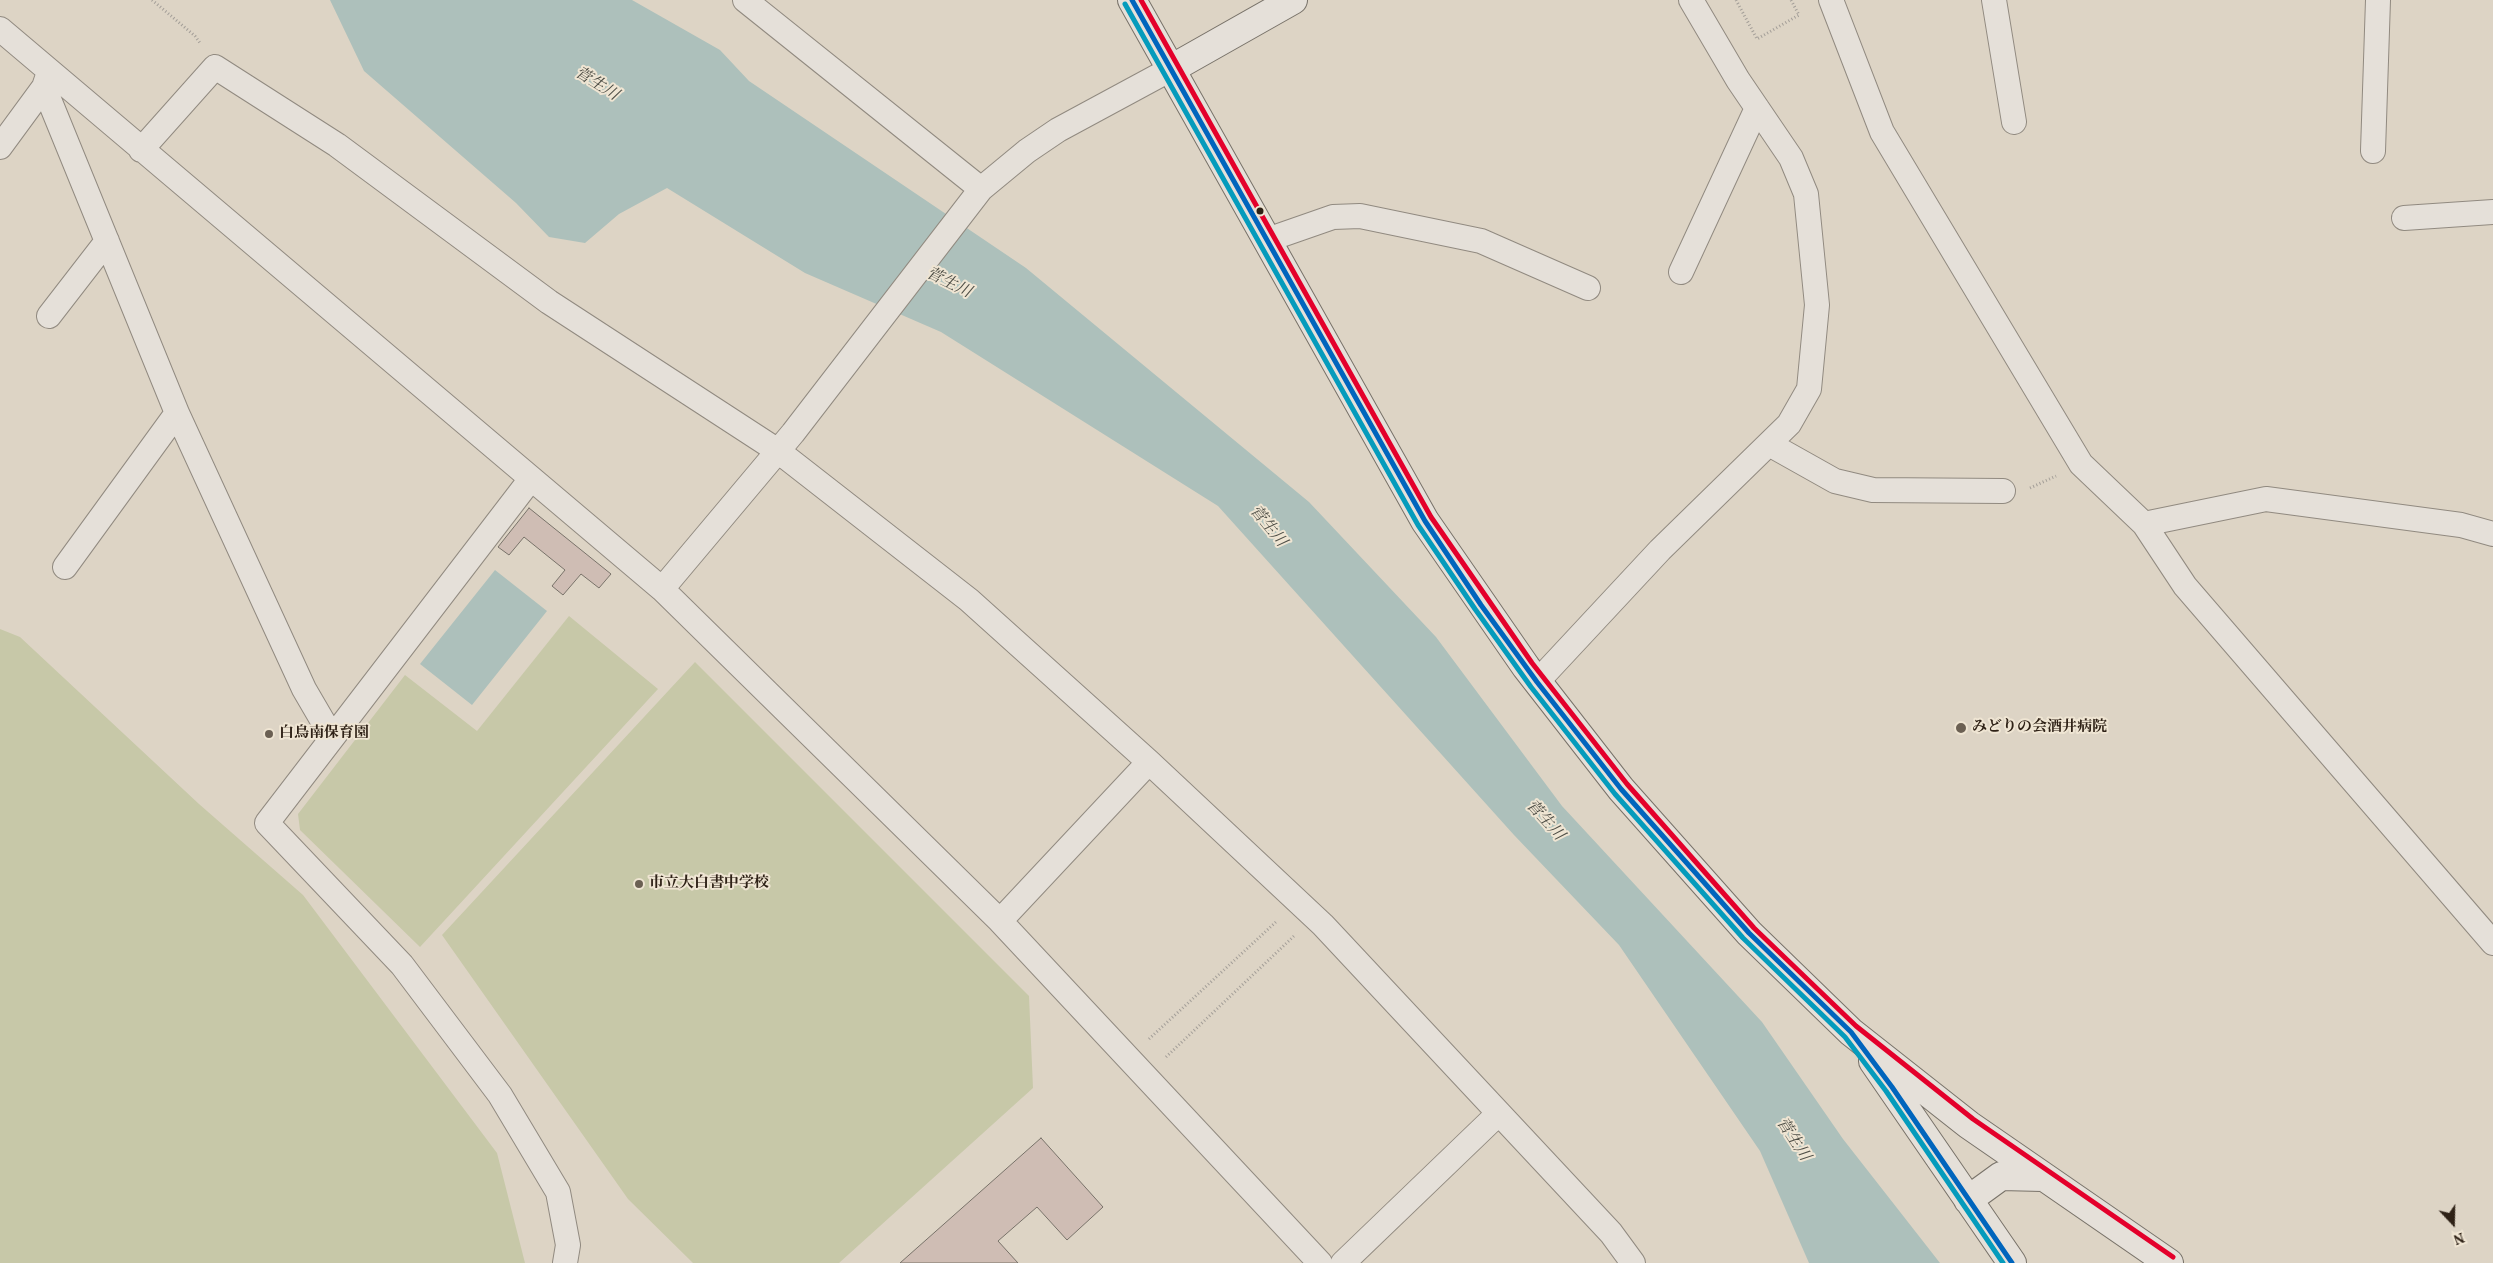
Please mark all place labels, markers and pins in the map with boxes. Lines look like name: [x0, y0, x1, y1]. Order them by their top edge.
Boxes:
unlabelled marker: [1255, 206, 1265, 216]
place label: みどりの会酒井病院: [1972, 719, 2107, 737]
marker: みどりの会酒井病院: [1954, 721, 1968, 735]
place label: 白鳥南保育園: [279, 725, 369, 743]
marker: 白鳥南保育園: [263, 728, 275, 740]
place label: 市立大白書中学校: [649, 875, 769, 893]
marker: 市立大白書中学校: [633, 878, 645, 890]

